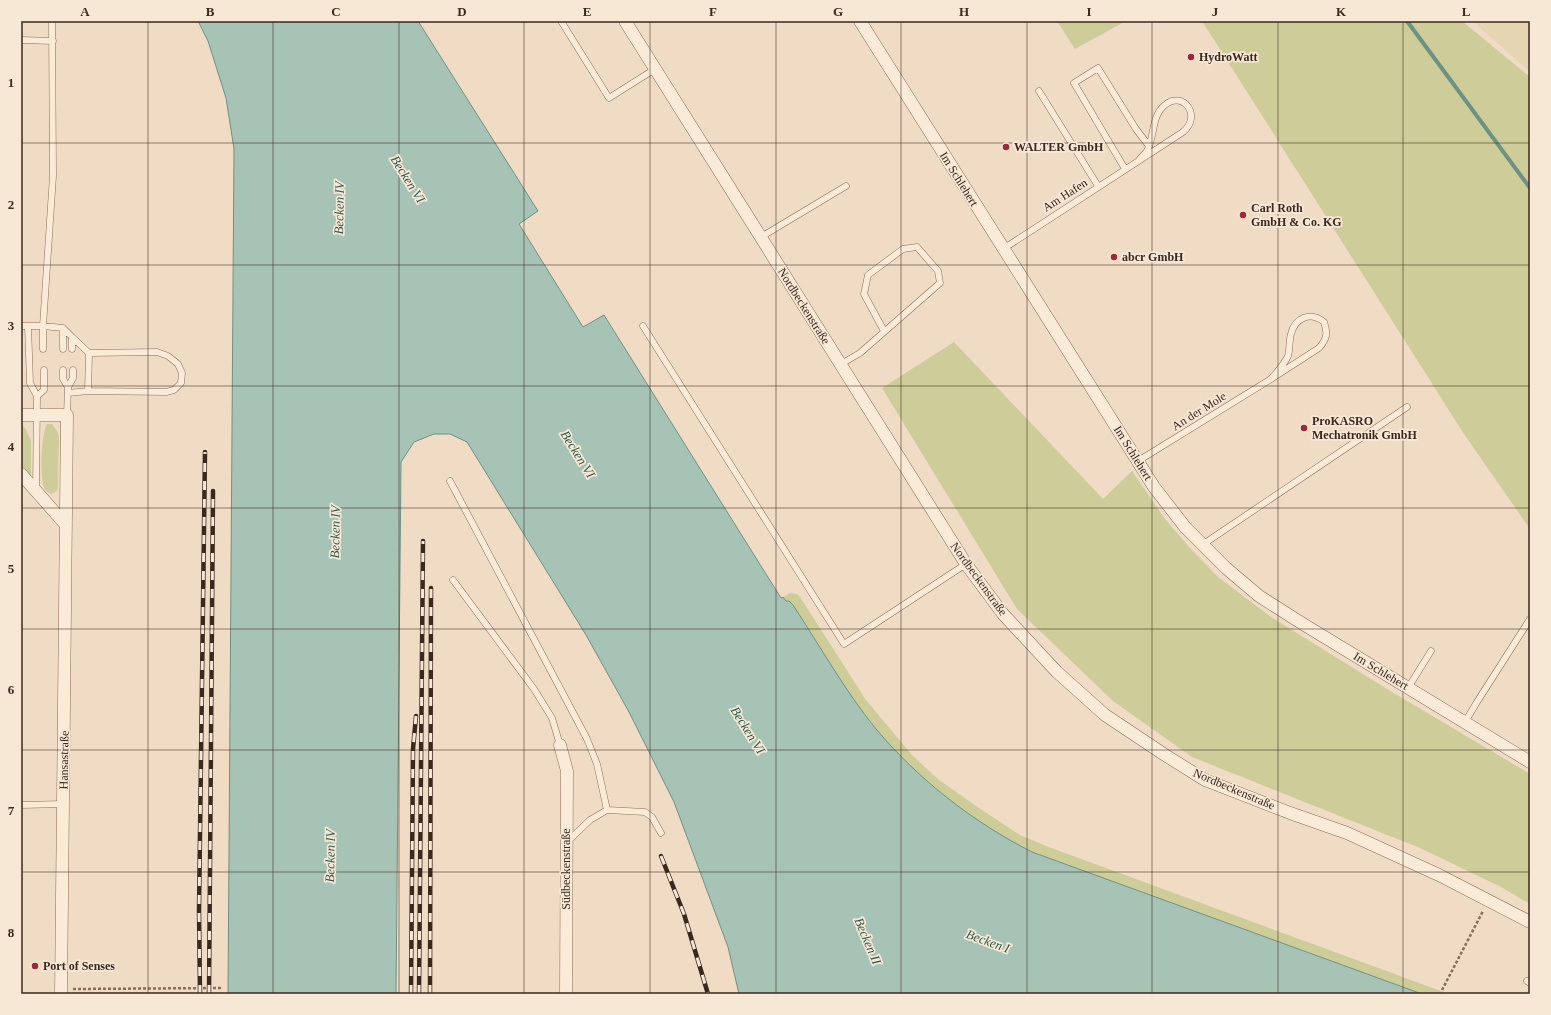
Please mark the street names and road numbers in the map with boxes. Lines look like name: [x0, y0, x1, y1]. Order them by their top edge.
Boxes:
street label: Im Schlehert: [937, 149, 982, 209]
street label: Am Hafen: [1040, 175, 1090, 215]
street label: Nordbeckenstraße: [775, 265, 833, 347]
street label: An der Mole: [1169, 389, 1229, 433]
street label: Im Schlehert: [1111, 423, 1156, 483]
street label: Nordbeckenstraße: [948, 540, 1010, 618]
street label: Im Schlehert: [1351, 649, 1412, 693]
street label: Hansastraße: [56, 731, 72, 789]
street label: Nordbeckenstraße: [1191, 766, 1277, 812]
street label: Südbeckenstraße: [559, 828, 573, 910]

